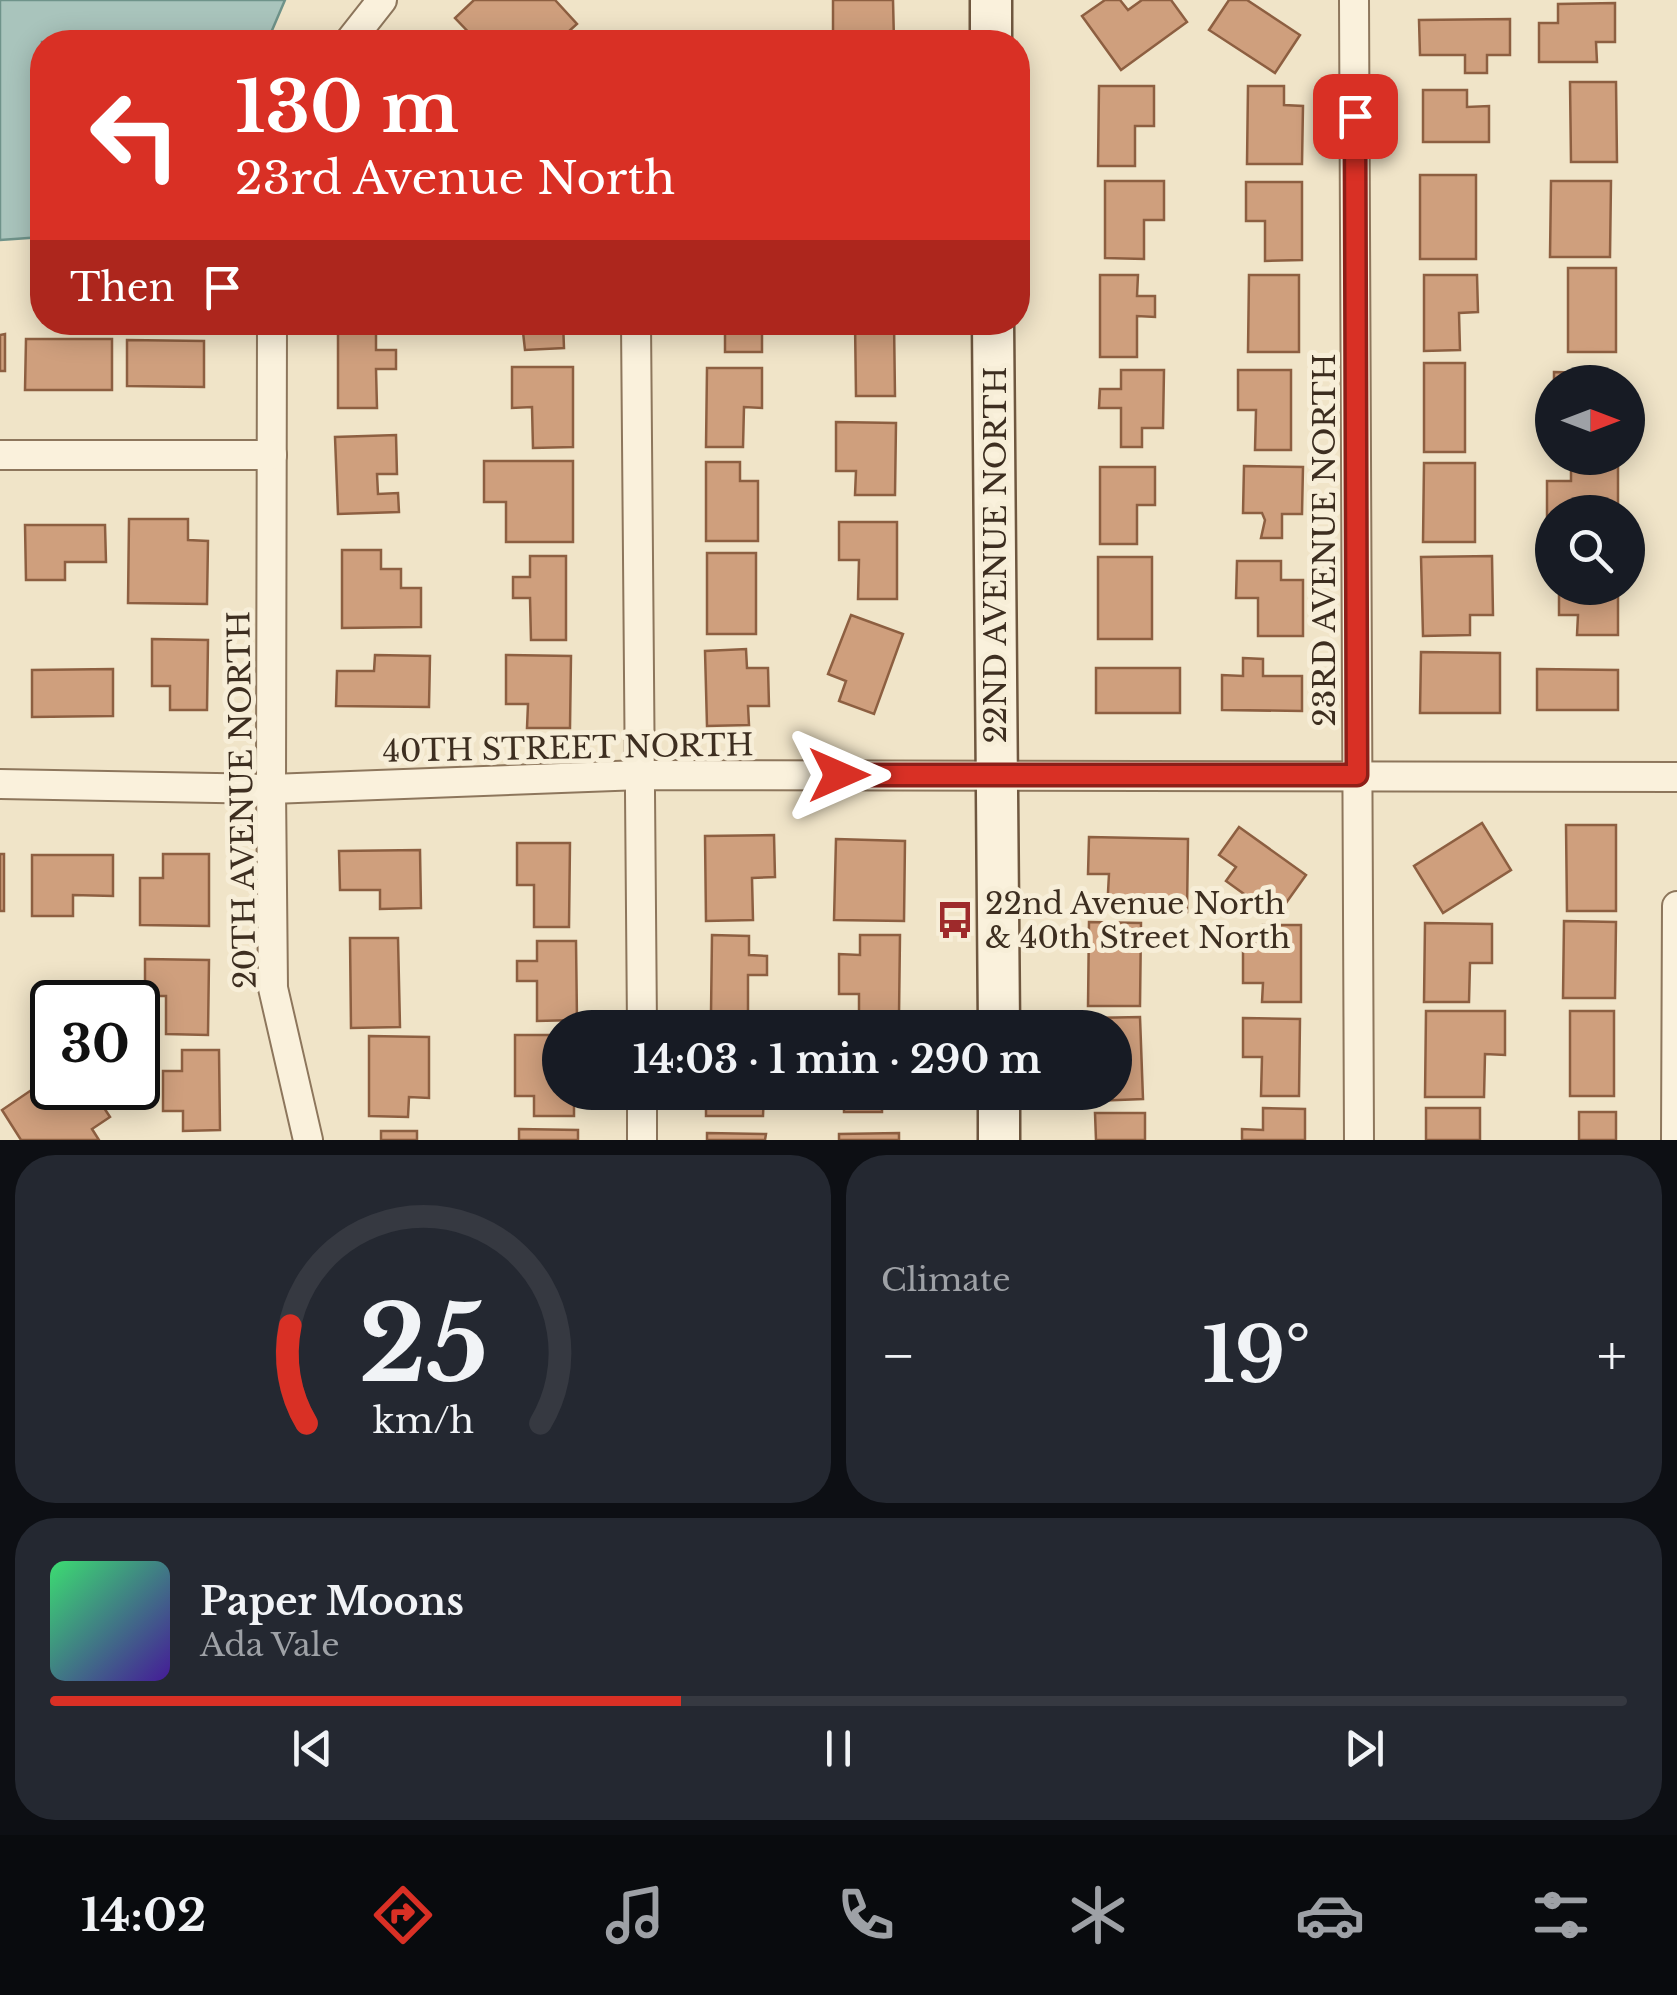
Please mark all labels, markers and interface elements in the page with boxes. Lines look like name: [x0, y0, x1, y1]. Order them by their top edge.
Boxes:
text: 130 m: [235, 64, 459, 151]
icon: left: [70, 70, 200, 200]
pin: [1313, 74, 1398, 159]
icon: arrive: [1328, 89, 1383, 144]
text: 23rd Avenue North: [235, 150, 675, 206]
icon: arrive: [195, 260, 250, 315]
text: Then: [70, 264, 175, 311]
street label: 23RD AVENUE NORTH: [1306, 353, 1343, 727]
north arrow: [1535, 365, 1645, 475]
map controls: [1535, 365, 1645, 605]
street label: 22ND AVENUE NORTH: [977, 367, 1014, 743]
button: search: [1535, 495, 1645, 605]
street label: 20TH AVENUE NORTH: [220, 611, 264, 989]
position arrow: [787, 723, 891, 827]
street label: 40TH STREET NORTH: [382, 726, 754, 770]
place label: 22nd Avenue North & 40th Street North: [985, 885, 1290, 956]
bus stop icon: 22nd Avenue North & 40th Street North: [934, 899, 976, 941]
speed limit sign: 30: [30, 980, 160, 1110]
text: 14:03 · 1 min · 290 m: [633, 1036, 1041, 1083]
text: Climate: [881, 1260, 1010, 1300]
text: 25: [358, 1280, 488, 1409]
text: 19°: [1202, 1309, 1310, 1402]
text: −: [881, 1322, 916, 1390]
text: +: [1597, 1322, 1627, 1390]
text: km/h: [372, 1398, 474, 1443]
text: Paper Moons: [200, 1578, 464, 1625]
text: Ada Vale: [200, 1625, 340, 1665]
icon: previous: [285, 1721, 340, 1776]
icon: pause: [811, 1721, 866, 1776]
icon: next: [1337, 1721, 1392, 1776]
icon: directions: [368, 1880, 438, 1950]
icon: music: [600, 1880, 670, 1950]
icon: phone: [831, 1880, 901, 1950]
icon: climate: [1063, 1880, 1133, 1950]
icon: car: [1295, 1880, 1365, 1950]
icon: filters: [1526, 1880, 1596, 1950]
text: 14:02: [81, 1887, 206, 1943]

